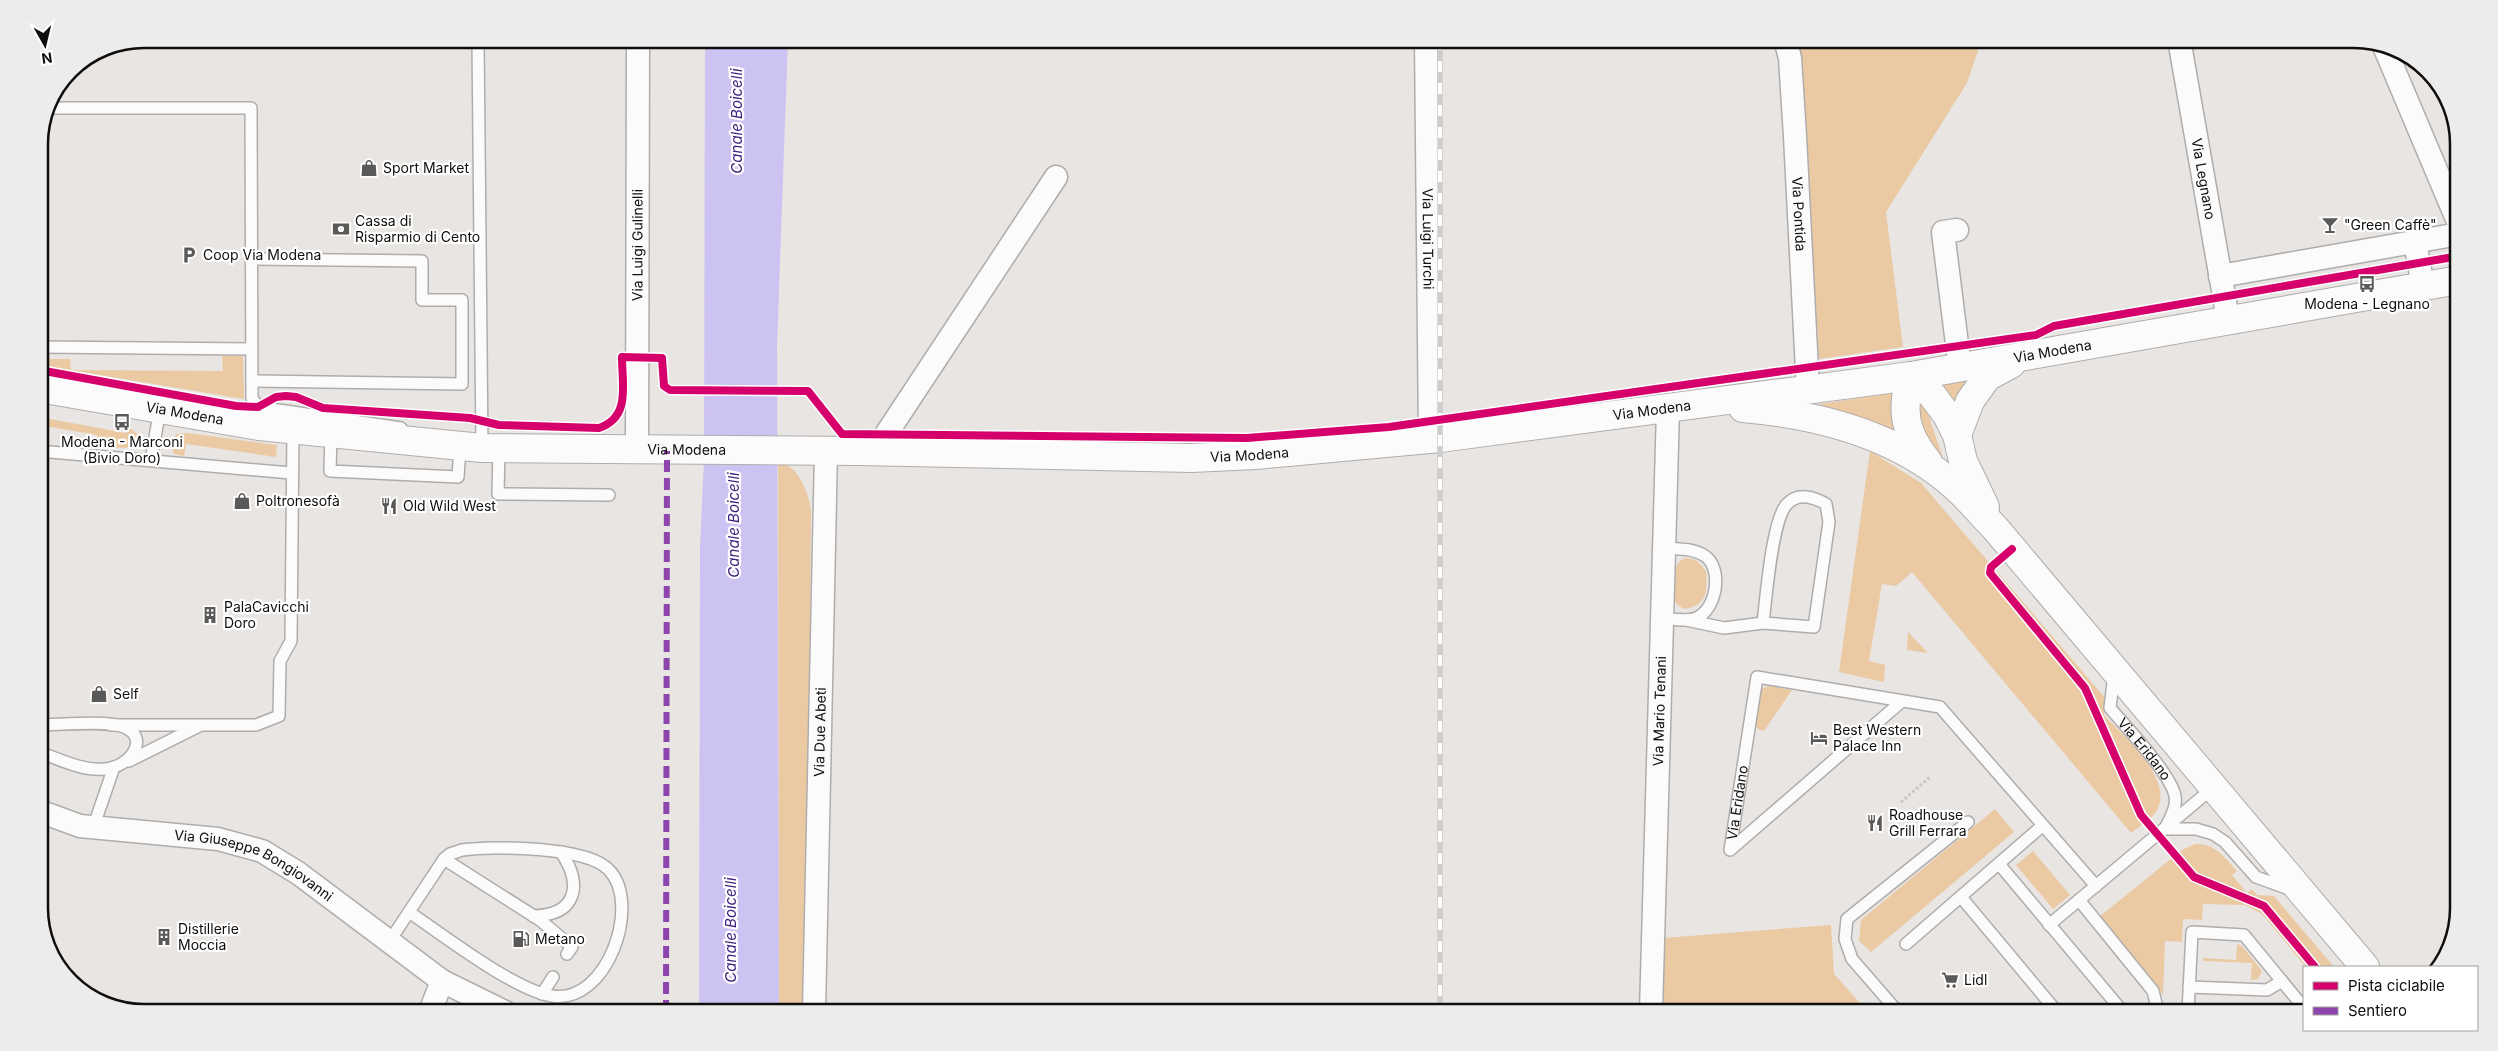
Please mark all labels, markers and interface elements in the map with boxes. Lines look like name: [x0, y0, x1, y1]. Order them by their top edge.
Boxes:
north arrow: [20, 20, 70, 70]
text: N: [40, 49, 53, 68]
water label: Canale Boicelli: [727, 68, 746, 174]
street label: Via Legnano: [2188, 137, 2219, 221]
shop icon: Sport Market: [359, 158, 379, 178]
place label: Sport Market: [383, 159, 469, 176]
street label: Via Pontida: [1789, 176, 1810, 252]
street label: Via Luigi Turchi: [1419, 188, 1438, 290]
street label: Via Luigi Gulinelli: [628, 189, 646, 301]
place label: Cassa di Risparmio di Cento: [355, 212, 480, 245]
bar icon: "Green Caffè": [2320, 215, 2340, 235]
place label: "Green Caffè": [2344, 216, 2437, 233]
bank icon: Cassa di Risparmio di Cento: [331, 219, 351, 239]
parking icon: Coop Via Modena: [179, 245, 199, 265]
place label: Coop Via Modena: [203, 246, 321, 263]
bus stop icon: Modena - Legnano: [2357, 274, 2377, 294]
place label: Modena - Legnano: [2304, 295, 2430, 312]
street label: Via Modena: [2012, 336, 2093, 366]
street label: Via Modena: [1612, 396, 1692, 423]
street label: Via Modena: [145, 398, 225, 428]
bus stop icon: Modena - Marconi (Bivio Doro): [112, 412, 132, 432]
place label: Modena - Marconi (Bivio Doro): [61, 433, 183, 466]
street label: Via Modena: [647, 440, 726, 458]
street label: Via Modena: [1210, 443, 1290, 465]
water label: Canale Boicelli: [724, 472, 743, 578]
shop icon: Poltronesofà: [232, 491, 252, 511]
place label: Poltronesofà: [256, 492, 340, 509]
restaurant icon: Old Wild West: [379, 496, 399, 516]
place label: Old Wild West: [403, 497, 496, 514]
place label: PalaCavicchi Doro: [224, 598, 309, 631]
building icon: PalaCavicchi Doro: [200, 605, 220, 625]
street label: Via Mario Tenani: [1649, 656, 1669, 767]
shop icon: Self: [89, 684, 109, 704]
place label: Self: [113, 685, 139, 702]
street label: Via Due Abeti: [810, 687, 829, 777]
street label: Via Eridano: [2114, 714, 2175, 783]
place label: Best Western Palace Inn: [1833, 721, 1921, 754]
hotel icon: Best Western Palace Inn: [1809, 728, 1829, 748]
street label: Via Eridano: [1723, 764, 1751, 841]
place label: Roadhouse Grill Ferrara: [1889, 806, 1967, 839]
restaurant icon: Roadhouse Grill Ferrara: [1865, 813, 1885, 833]
street label: Via Giuseppe Bongiovanni: [173, 826, 337, 904]
water label: Canale Boicelli: [721, 877, 740, 983]
place label: Distillerie Moccia: [178, 920, 239, 953]
building icon: Distillerie Moccia: [154, 927, 174, 947]
fuel station icon: Metano: [511, 929, 531, 949]
place label: Metano: [535, 930, 585, 947]
legend: [2303, 966, 2478, 1031]
supermarket icon: Lidl: [1940, 970, 1960, 990]
place label: Lidl: [1964, 971, 1987, 988]
text: Pista ciclabile: [2348, 976, 2445, 995]
text: Sentiero: [2348, 1001, 2407, 1020]

